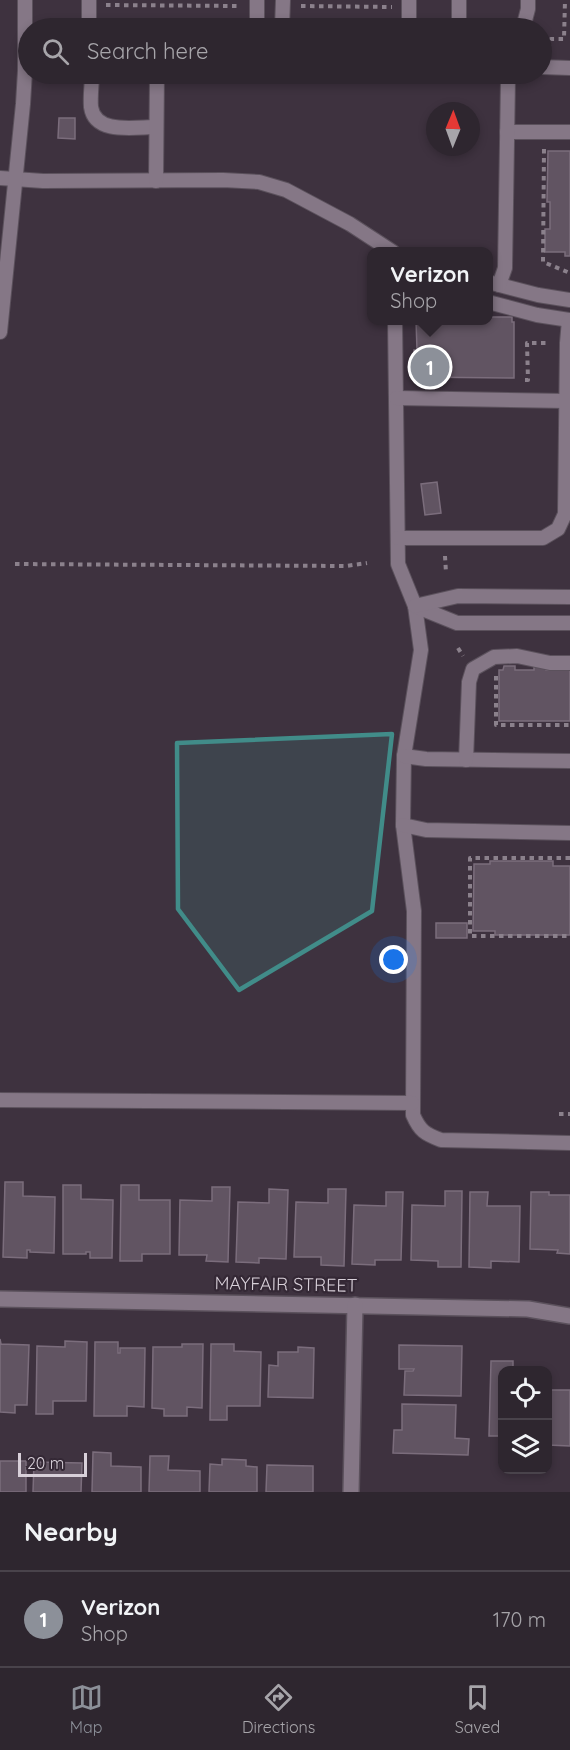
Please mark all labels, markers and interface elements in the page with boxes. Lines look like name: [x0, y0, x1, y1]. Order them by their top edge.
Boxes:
search box: [18, 18, 552, 84]
icon: search: [39, 35, 72, 68]
text: Search here: [87, 37, 208, 65]
north arrow: [426, 102, 480, 156]
popup: [367, 247, 493, 325]
text: Verizon: [390, 260, 470, 288]
text: Shop: [390, 288, 437, 313]
pin: 1: [410, 344, 450, 389]
your location: [379, 945, 408, 974]
street label: MAYFAIR STREET: [214, 1271, 358, 1297]
map controls: [498, 1366, 552, 1474]
button: locate: [498, 1366, 552, 1420]
button: layers: [498, 1420, 552, 1474]
scale bar: [18, 1450, 87, 1478]
text: 20 m: [27, 1453, 64, 1473]
text: Nearby: [24, 1515, 118, 1548]
text: Verizon: [81, 1593, 160, 1621]
text: 1: [40, 1607, 47, 1632]
text: 170 m: [493, 1607, 546, 1632]
text: Shop: [81, 1621, 128, 1646]
tab: Map: [70, 1681, 103, 1737]
tab: Directions: [242, 1681, 315, 1737]
tab: Saved: [455, 1681, 500, 1737]

